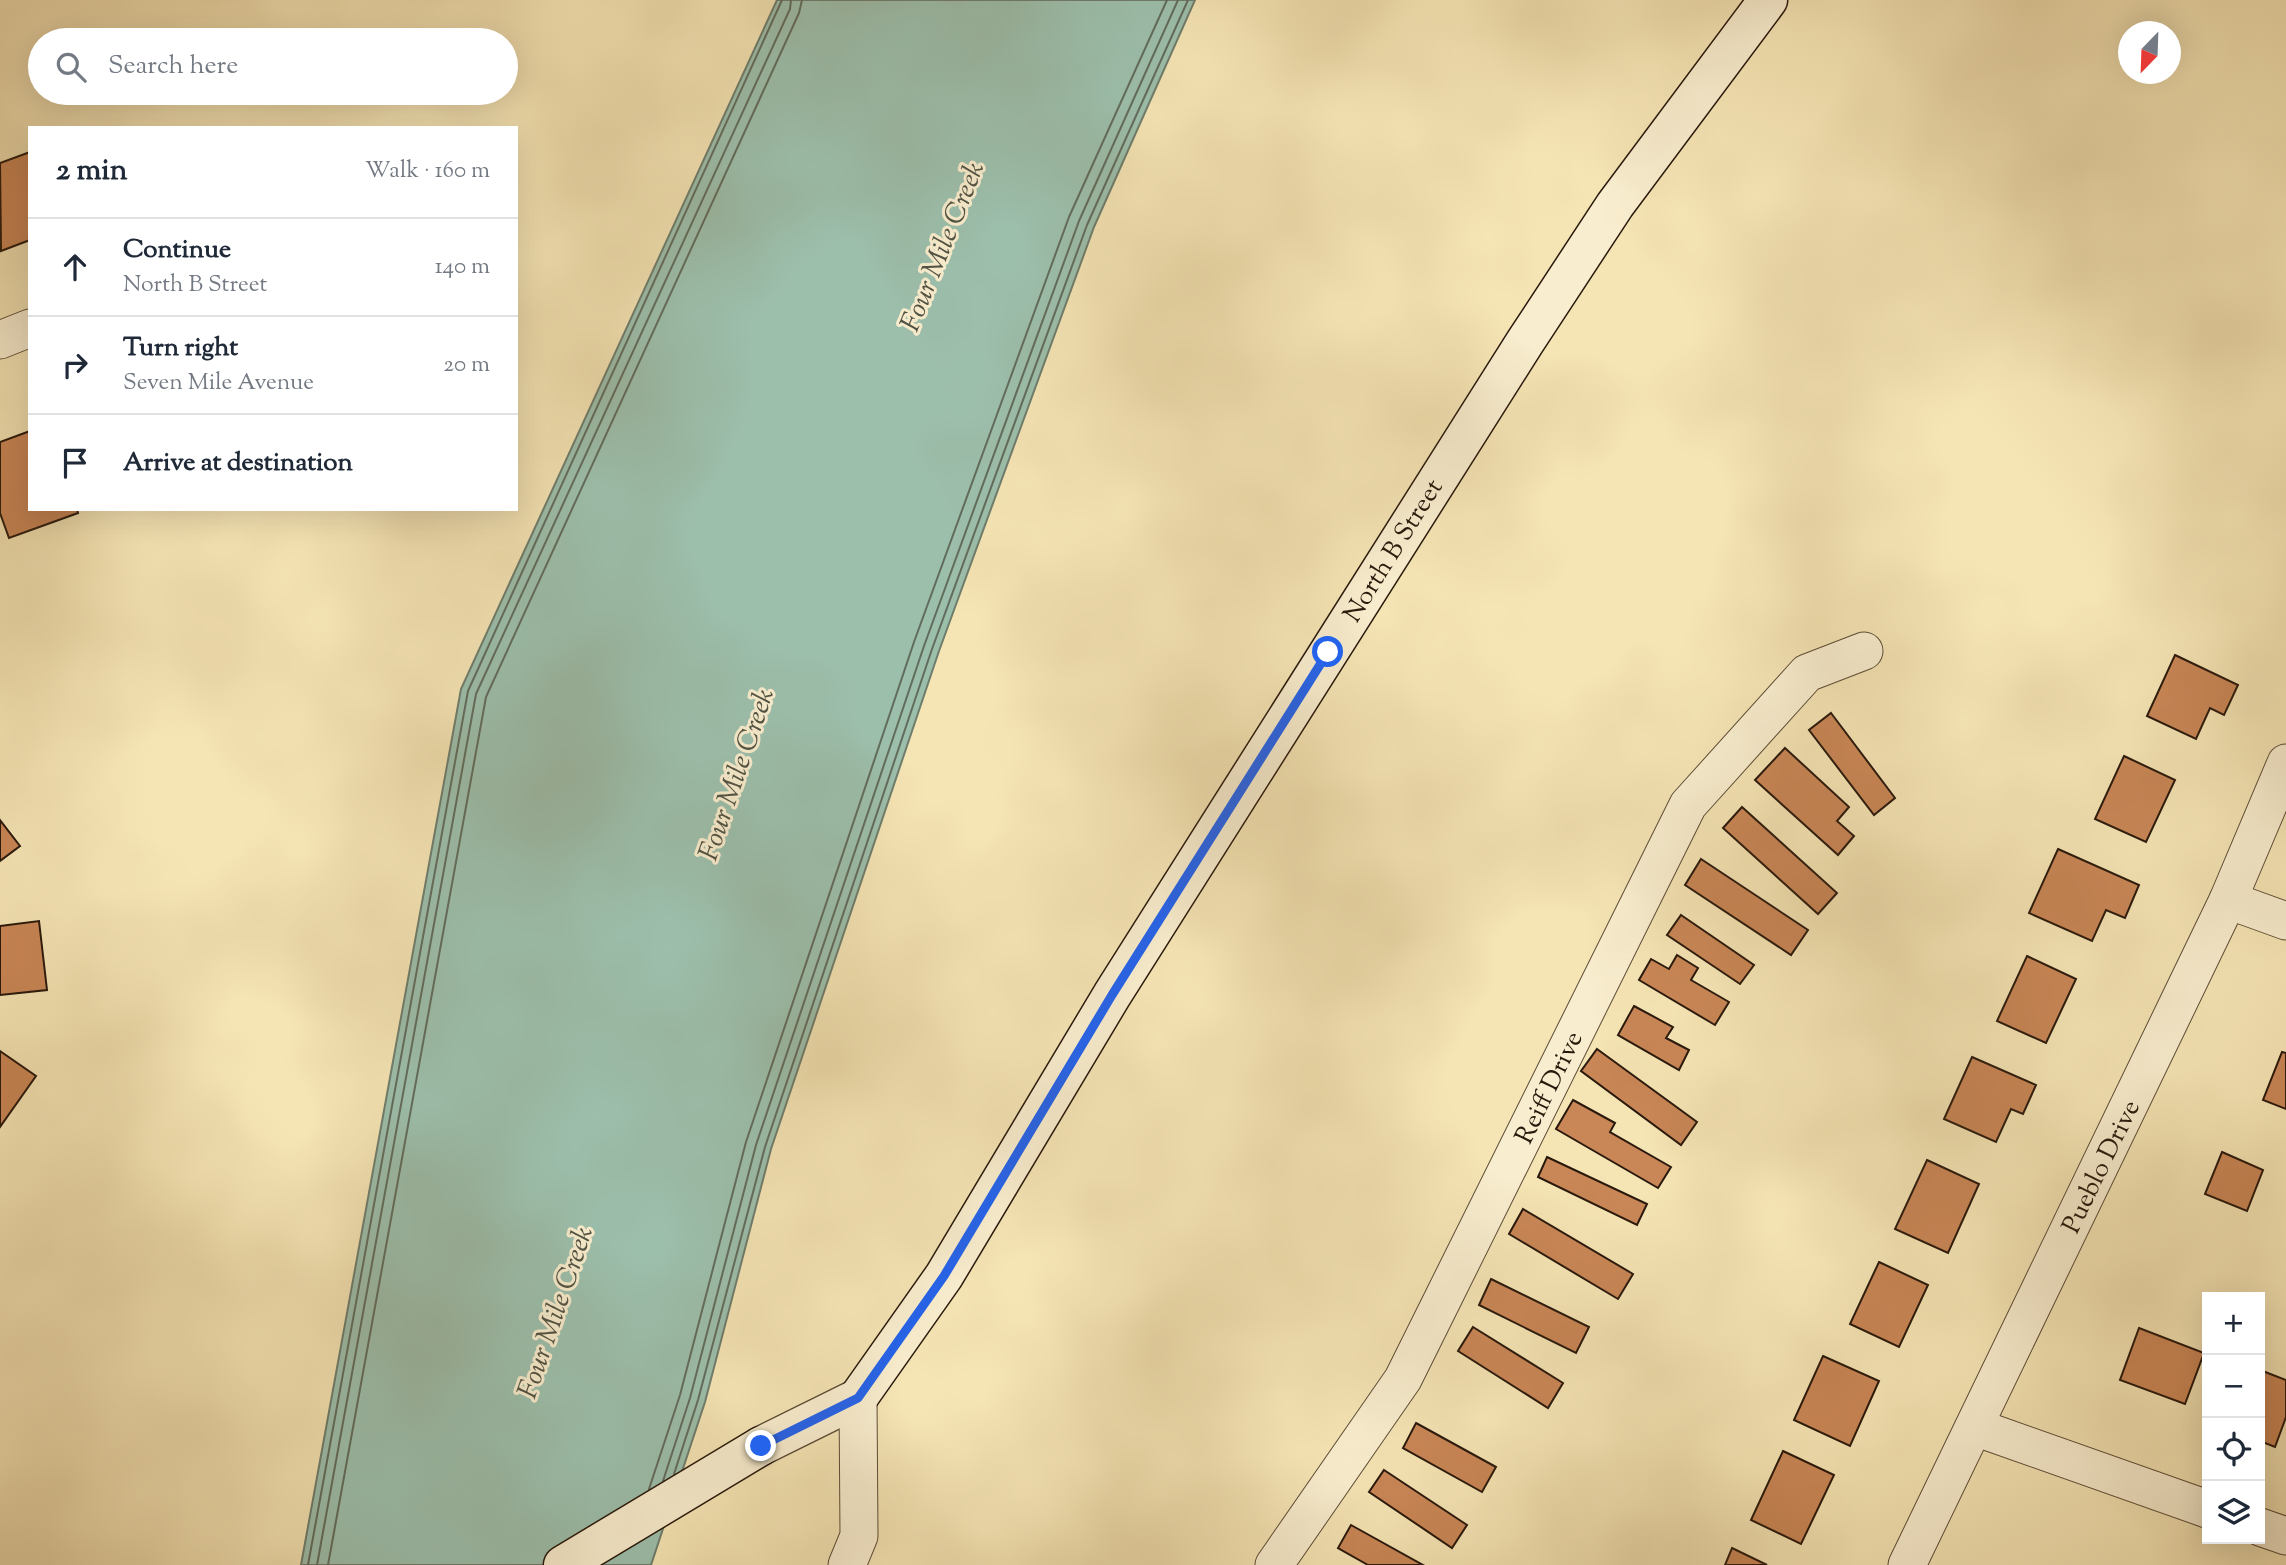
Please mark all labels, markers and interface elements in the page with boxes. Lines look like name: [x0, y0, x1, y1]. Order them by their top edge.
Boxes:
north arrow: [2118, 21, 2181, 84]
search box: [28, 28, 518, 105]
icon: search: [52, 48, 90, 86]
text: Search here: [108, 48, 238, 85]
text: 2 min: [56, 150, 128, 193]
text: Walk · 160 m: [365, 155, 490, 188]
water label: Four Mile Creek: [892, 156, 996, 338]
text: Continue: [123, 232, 231, 269]
icon: ahead: [56, 248, 94, 286]
text: 140 m: [435, 251, 490, 284]
text: North B Street: [123, 269, 267, 302]
text: Turn right: [123, 330, 238, 367]
icon: right: [56, 346, 94, 384]
text: 20 m: [443, 349, 490, 382]
text: Seven Mile Avenue: [123, 367, 314, 400]
icon: arrive: [56, 444, 94, 482]
text: Arrive at destination: [123, 445, 353, 482]
street label: North B Street: [1335, 472, 1453, 630]
route start: [1312, 636, 1343, 667]
water label: Four Mile Creek: [690, 683, 786, 867]
street label: Reiff Drive: [1507, 1025, 1593, 1151]
street label: Pueblo Drive: [2054, 1094, 2151, 1240]
water label: Four Mile Creek: [509, 1221, 605, 1405]
map controls: [2202, 1292, 2265, 1544]
button: +: [2202, 1292, 2265, 1355]
button: −: [2202, 1355, 2265, 1418]
button: locate: [2202, 1418, 2265, 1481]
route end: [745, 1430, 776, 1461]
button: layers: [2202, 1481, 2265, 1544]

